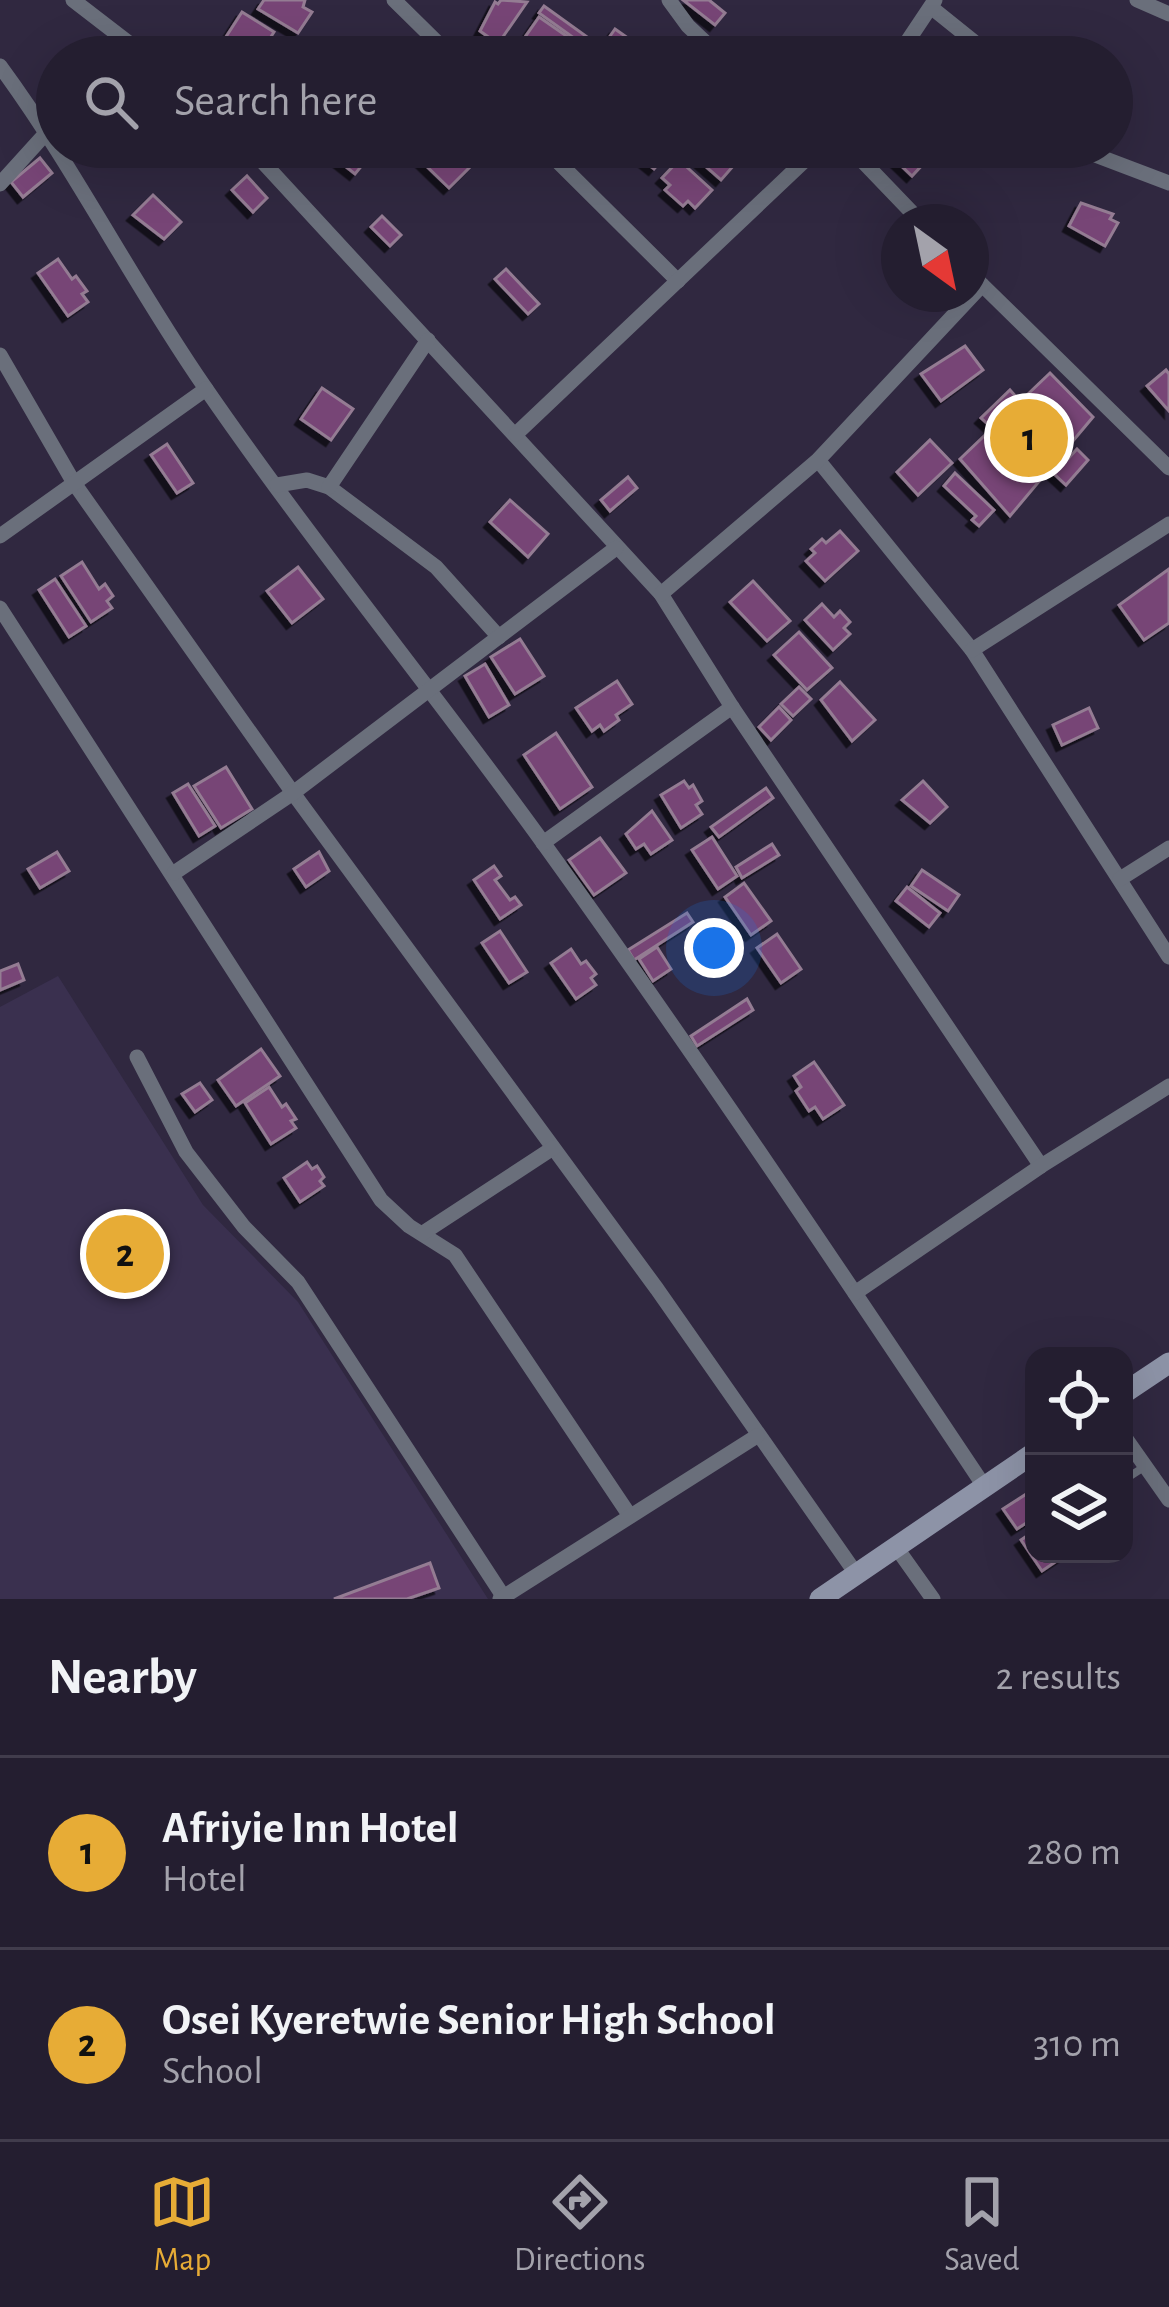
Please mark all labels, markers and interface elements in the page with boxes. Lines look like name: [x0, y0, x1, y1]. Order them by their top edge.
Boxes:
search box: [36, 36, 1133, 168]
icon: search: [78, 69, 144, 135]
text: Search here: [174, 79, 377, 124]
north arrow: [881, 204, 989, 312]
pin: 1: [990, 393, 1068, 483]
your location: [684, 918, 744, 978]
pin: 2: [86, 1209, 164, 1299]
map controls: [1025, 1347, 1133, 1563]
button: locate: [1025, 1347, 1133, 1455]
button: layers: [1025, 1455, 1133, 1563]
text: Nearby: [48, 1652, 197, 1703]
text: 2 results: [995, 1658, 1121, 1697]
text: Afriyie Inn Hotel: [162, 1806, 459, 1851]
text: 1: [80, 1833, 94, 1872]
text: 280 m: [1027, 1833, 1121, 1872]
text: Hotel: [162, 1860, 247, 1899]
text: Osei Kyeretwie Senior High School: [162, 1998, 776, 2043]
text: 2: [78, 2025, 96, 2064]
text: 310 m: [1033, 2025, 1121, 2064]
text: School: [162, 2052, 263, 2091]
tab: Map: [149, 2169, 215, 2281]
tab: Directions: [514, 2169, 645, 2281]
tab: Saved: [944, 2169, 1020, 2281]

